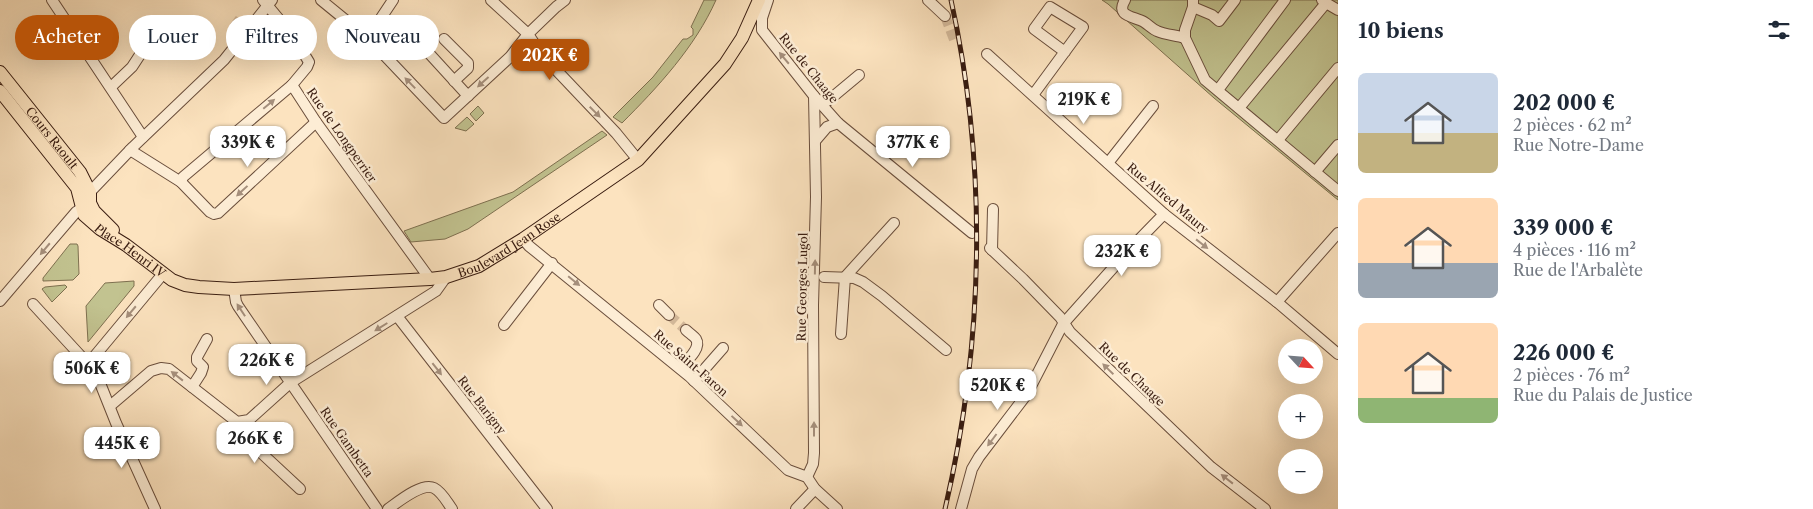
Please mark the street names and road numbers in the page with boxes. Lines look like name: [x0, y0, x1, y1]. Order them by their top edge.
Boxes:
street label: Rue de Chaage: [776, 30, 842, 106]
street label: Rue de Longperrier: [304, 85, 380, 185]
street label: Cours Raoult: [23, 104, 82, 172]
street label: Rue Alfred Maury: [1124, 159, 1212, 237]
street label: Boulevard Jean Rose: [456, 208, 563, 280]
street label: Place Henri IV: [91, 220, 169, 280]
street label: Rue Georges Lugol: [794, 232, 810, 341]
street label: Rue Saint-Faron: [651, 327, 732, 400]
street label: Rue de Chaage: [1096, 339, 1168, 409]
street label: Rue Barigny: [455, 373, 510, 437]
street label: Rue Gambetta: [317, 404, 377, 480]

